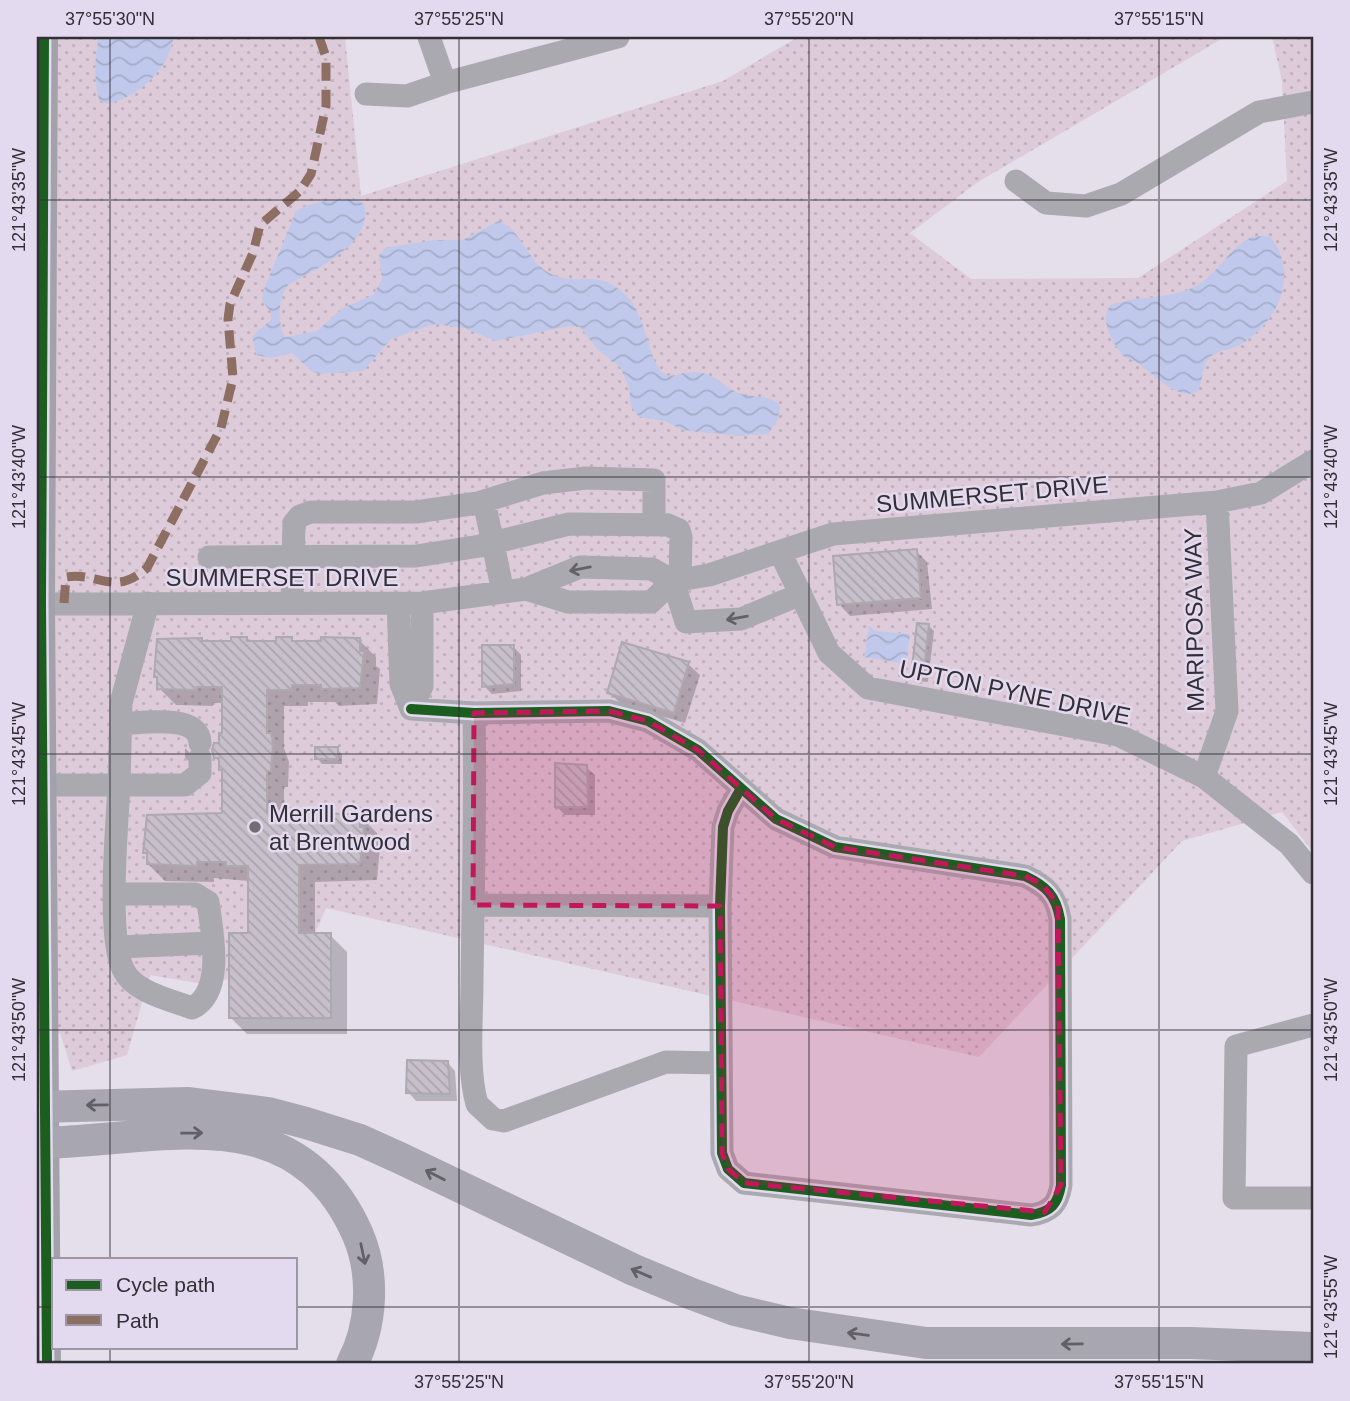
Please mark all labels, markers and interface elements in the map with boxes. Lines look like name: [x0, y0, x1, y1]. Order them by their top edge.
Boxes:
text: 37°55'30"N: [65, 9, 155, 29]
text: 37°55'25"N: [414, 9, 504, 29]
text: 37°55'20"N: [764, 9, 854, 29]
text: 37°55'15"N: [1114, 9, 1204, 29]
text: 121°43'35"W: [9, 148, 29, 252]
text: 121°43'35"W: [1321, 148, 1341, 252]
text: 121°43'40"W: [9, 425, 29, 529]
text: 121°43'40"W: [1321, 425, 1341, 529]
street label: SUMMERSET DRIVE: [875, 470, 1109, 518]
street label: MARIPOSA WAY: [1179, 528, 1209, 712]
street label: SUMMERSET DRIVE: [166, 564, 398, 591]
one-way arrow: [569, 564, 591, 577]
one-way arrow: [726, 612, 749, 625]
street label: UPTON PYNE DRIVE: [897, 654, 1133, 730]
text: 121°43'45"W: [9, 702, 29, 806]
text: 121°43'45"W: [1321, 702, 1341, 806]
place label: Merrill Gardens at Brentwood: [269, 800, 433, 855]
marker: Merrill Gardens at Brentwood: [247, 819, 263, 835]
text: 121°43'50"W: [9, 978, 29, 1082]
text: 121°43'50"W: [1321, 978, 1341, 1082]
one-way arrow: [85, 1098, 108, 1111]
one-way arrow: [181, 1126, 204, 1140]
one-way arrow: [425, 1168, 446, 1182]
one-way arrow: [357, 1242, 371, 1265]
text: 121°43'55"W: [1321, 1255, 1341, 1359]
legend: [52, 1258, 298, 1348]
one-way arrow: [630, 1265, 652, 1278]
text: Cycle path: [116, 1273, 215, 1296]
text: Path: [116, 1309, 159, 1332]
one-way arrow: [848, 1328, 870, 1341]
one-way arrow: [1061, 1337, 1084, 1351]
text: 37°55'25"N: [414, 1372, 504, 1392]
text: 37°55'20"N: [764, 1372, 854, 1392]
text: 37°55'15"N: [1114, 1372, 1204, 1392]

